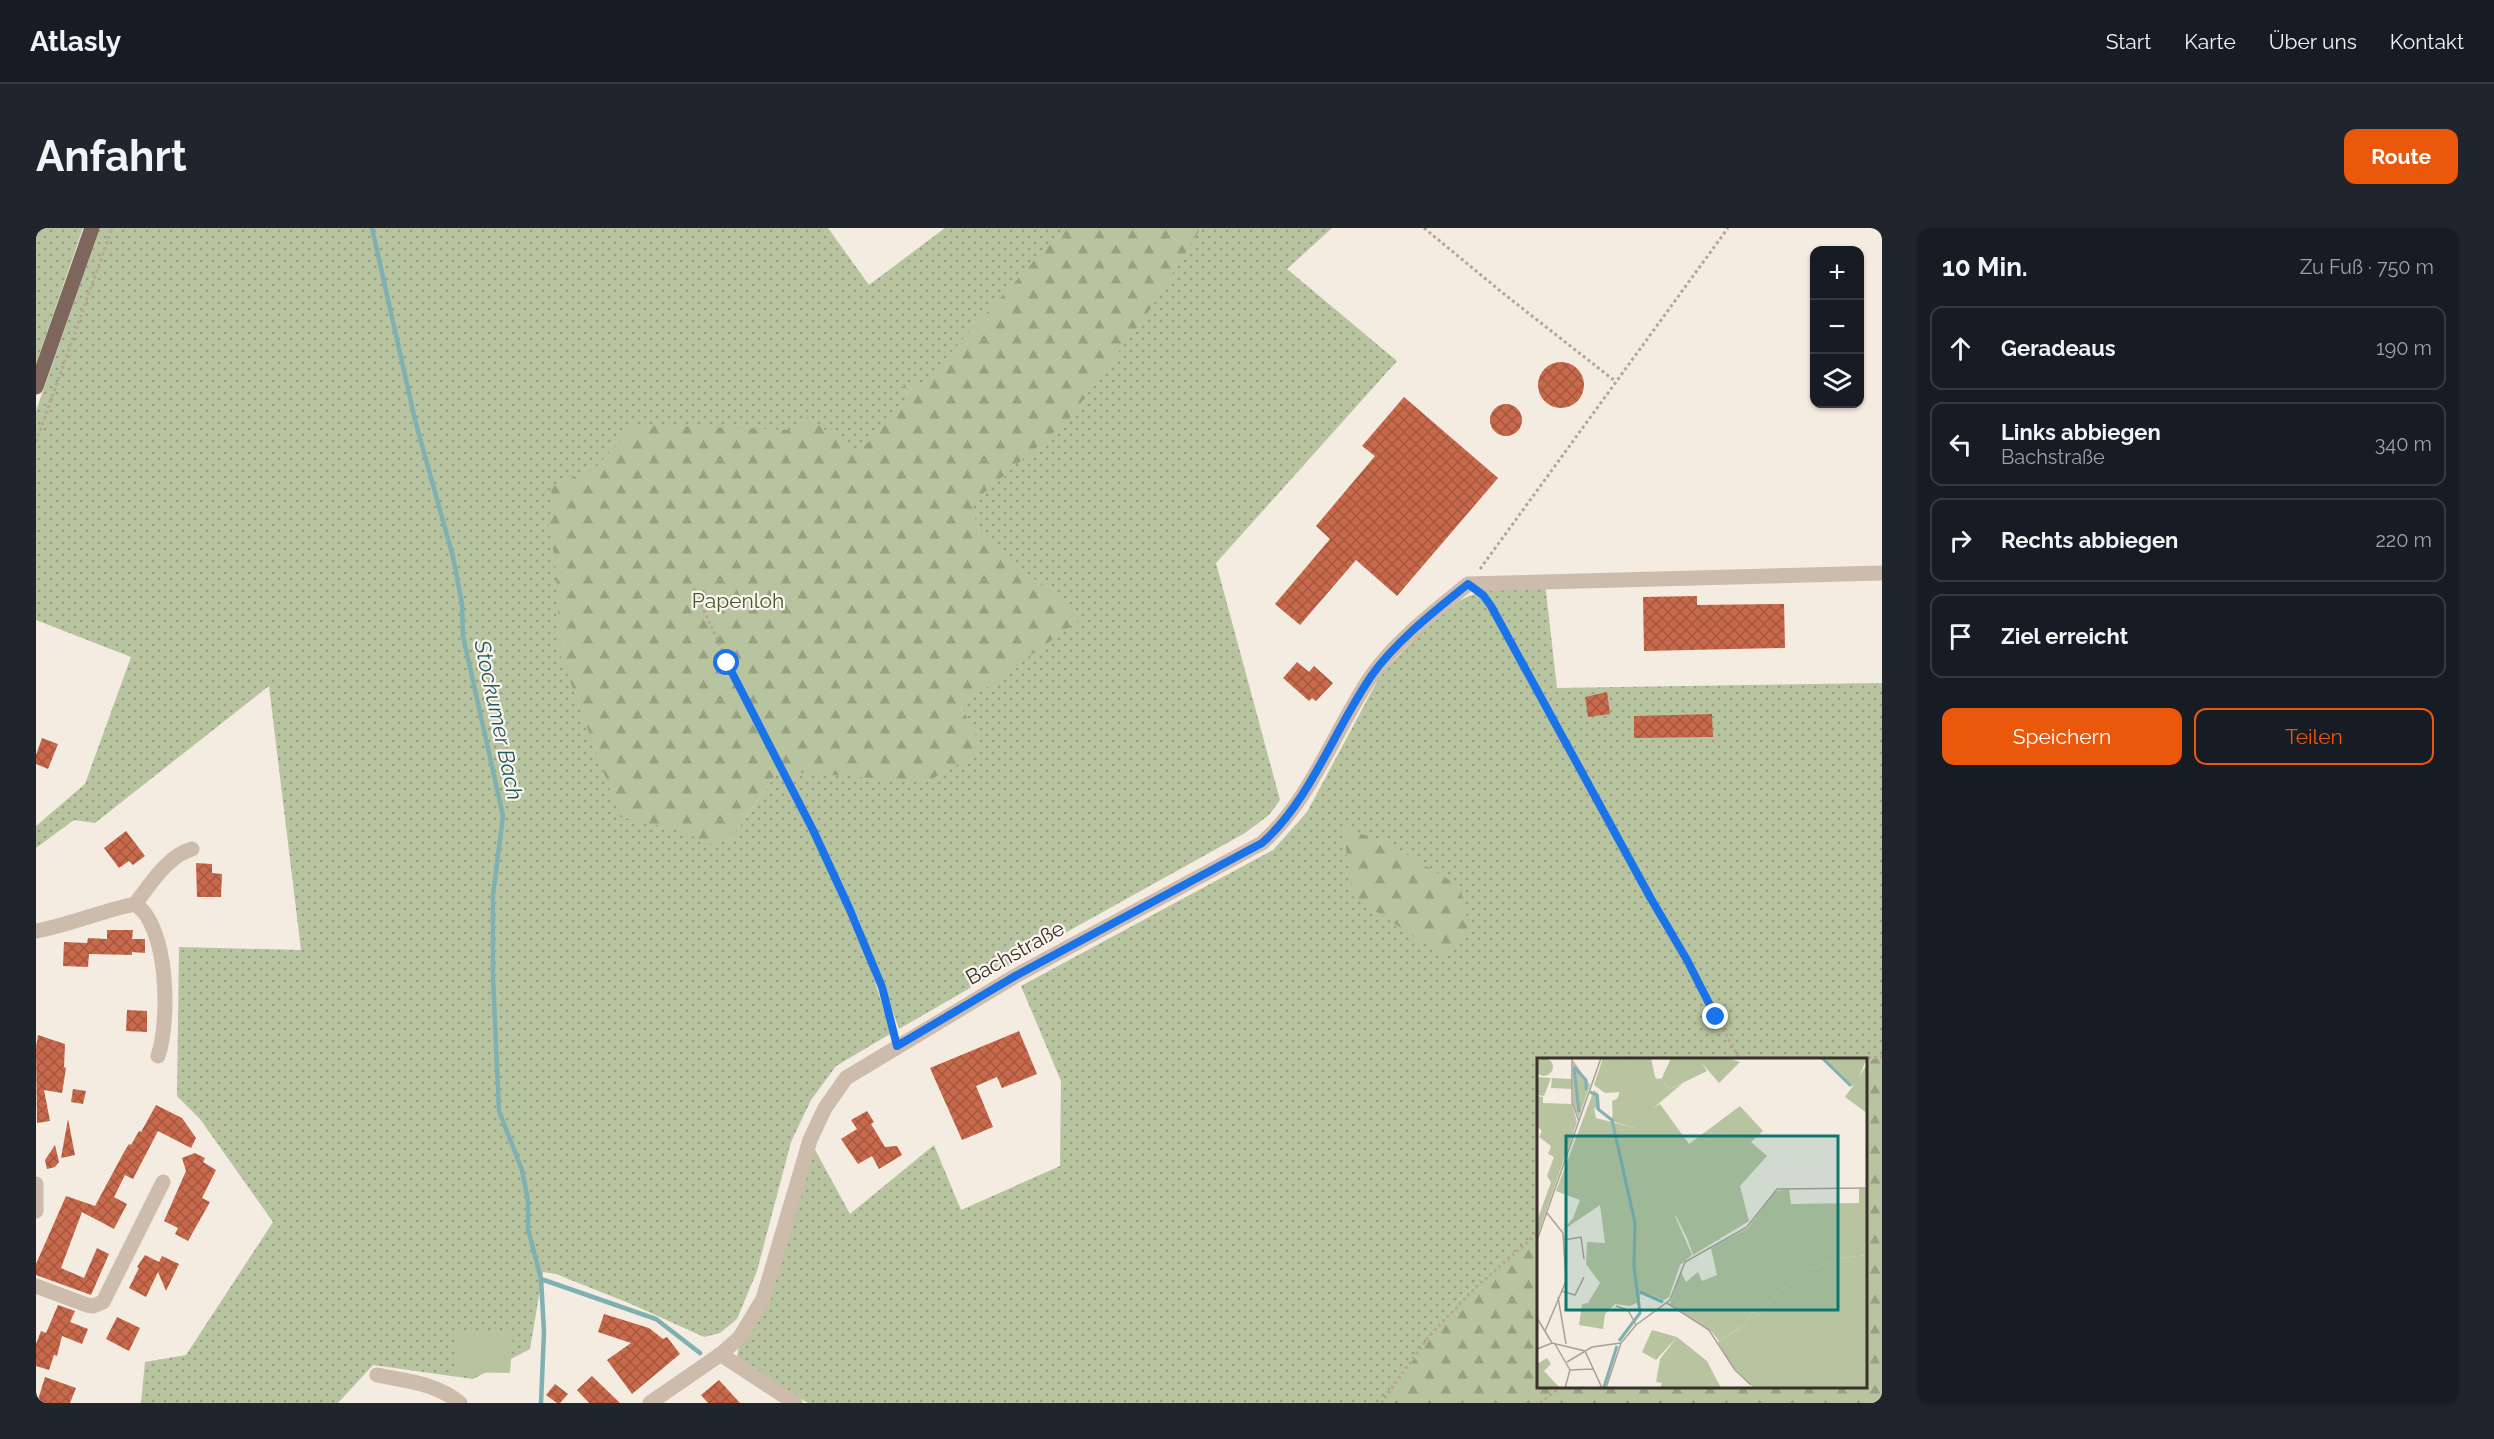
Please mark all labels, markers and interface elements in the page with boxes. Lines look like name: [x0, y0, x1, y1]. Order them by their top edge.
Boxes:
text: Atlasly: [30, 25, 121, 58]
text: Start: [2106, 29, 2151, 54]
text: Karte: [2184, 29, 2236, 54]
text: Über uns: [2269, 29, 2357, 54]
text: Kontakt: [2390, 29, 2464, 54]
button: Route: [2344, 129, 2458, 184]
text: Anfahrt: [36, 132, 187, 181]
map controls: [1810, 246, 1864, 408]
button: +: [1810, 246, 1864, 300]
text: 10 Min.: [1942, 252, 2028, 282]
text: Zu Fuß · 750 m: [2300, 255, 2434, 279]
button: −: [1810, 300, 1864, 354]
icon: ahead: [1944, 332, 1977, 365]
text: Geradeaus: [2001, 335, 2116, 361]
text: 190 m: [2376, 336, 2432, 360]
button: layers: [1810, 354, 1864, 408]
text: Links abbiegen: [2001, 419, 2161, 445]
icon: left: [1944, 428, 1977, 461]
text: 340 m: [2375, 432, 2432, 456]
text: Bachstraße: [2001, 445, 2105, 469]
icon: right: [1944, 524, 1977, 557]
text: Rechts abbiegen: [2001, 527, 2178, 553]
text: 220 m: [2375, 528, 2432, 552]
park label: Papenloh: [692, 588, 784, 613]
icon: arrive: [1944, 620, 1977, 653]
text: Ziel erreicht: [2001, 623, 2128, 649]
water label: Stockumer Bach: [469, 637, 529, 802]
route start: [713, 649, 739, 675]
button: Speichern: [1942, 708, 2182, 765]
button: Teilen: [2194, 708, 2434, 765]
street label: Bachstraße: [961, 915, 1069, 990]
route end: [1702, 1003, 1728, 1029]
inset map: [1537, 1058, 1867, 1388]

